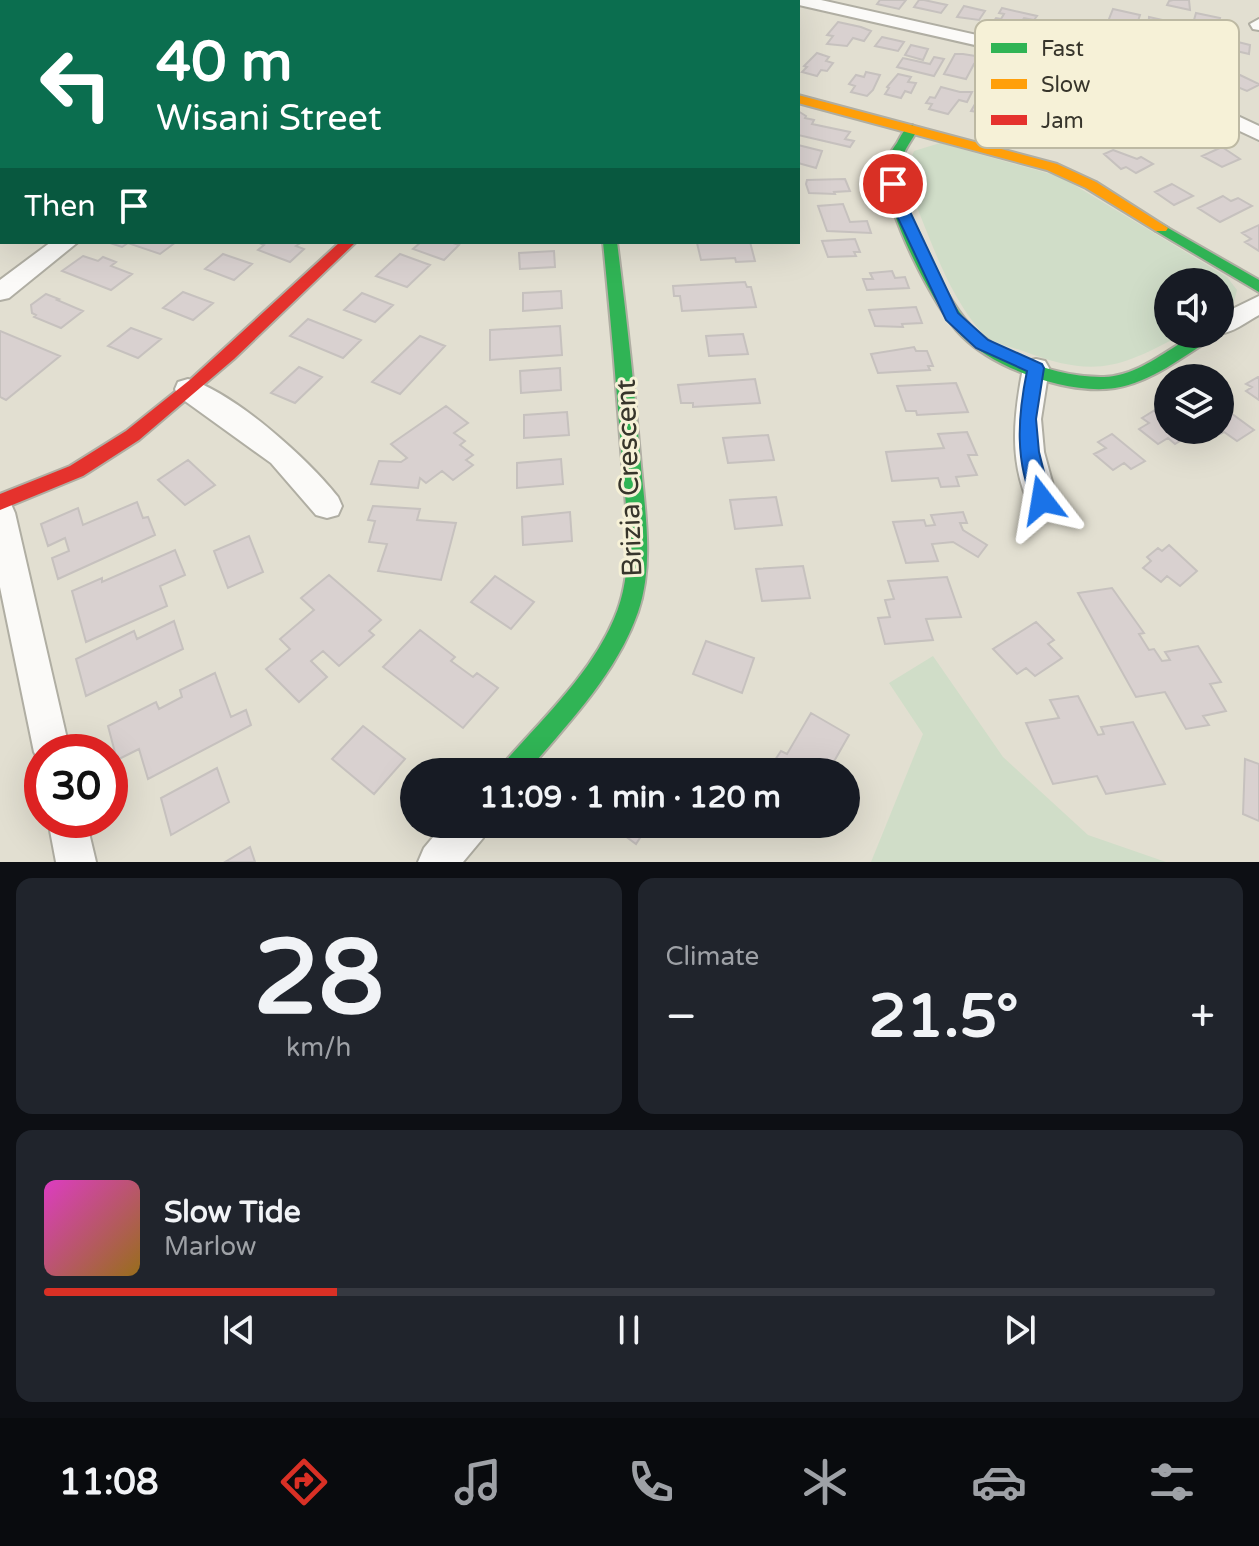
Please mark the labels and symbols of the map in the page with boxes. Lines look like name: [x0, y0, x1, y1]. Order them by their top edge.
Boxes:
legend: [975, 20, 1239, 148]
text: Fast: [1041, 36, 1084, 62]
text: Slow: [1041, 72, 1091, 98]
text: Jam: [1041, 108, 1084, 134]
pin: [859, 150, 927, 218]
street label: Brizia Crescent: [609, 378, 649, 577]
position arrow: [1000, 458, 1084, 542]
speed limit sign: 30: [24, 734, 128, 838]

